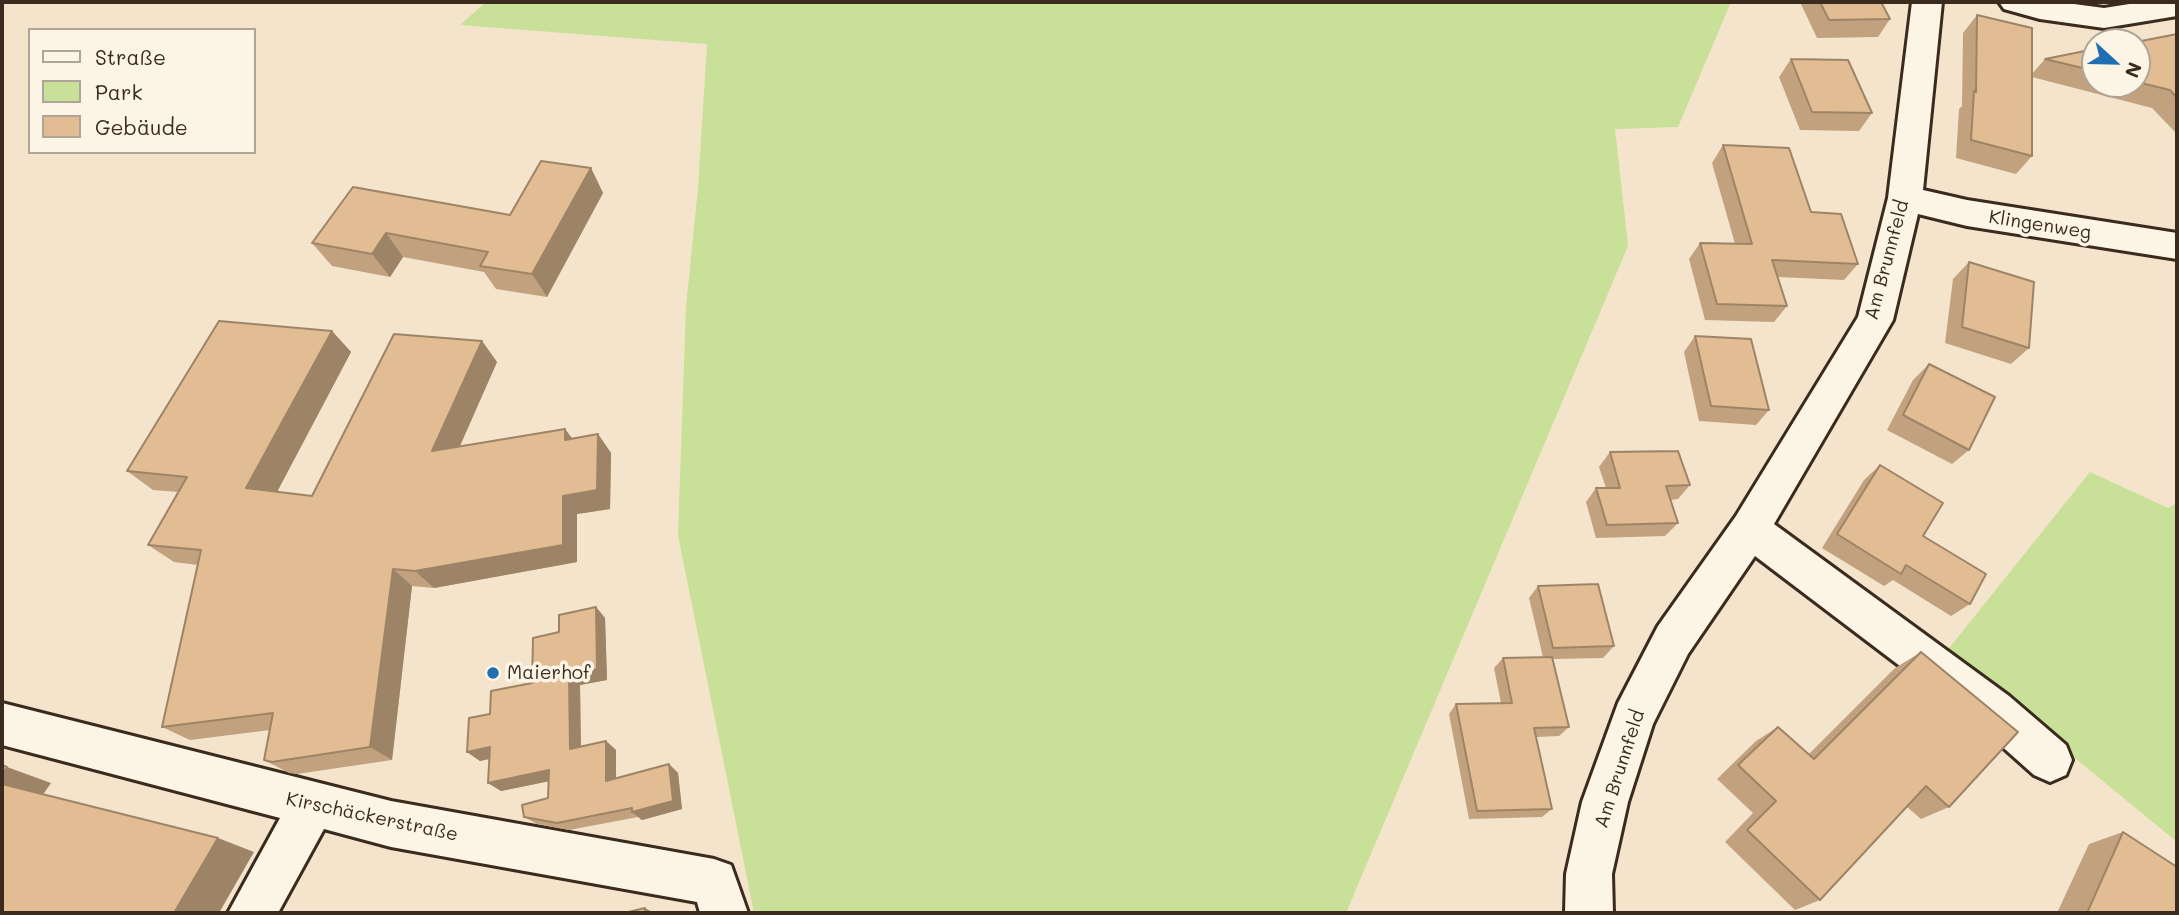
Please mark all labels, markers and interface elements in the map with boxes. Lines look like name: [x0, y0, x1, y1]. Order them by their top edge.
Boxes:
legend: [28, 28, 256, 154]
north arrow: [2081, 28, 2151, 98]
text: Straße: [95, 43, 166, 70]
text: N: [2120, 59, 2148, 82]
text: Park: [95, 78, 143, 105]
text: Gebäude: [95, 113, 188, 140]
street label: Am Brunnfeld: [1860, 198, 1914, 322]
street label: Klingenweg: [1987, 206, 2093, 244]
place label: Maierhof: [507, 662, 590, 684]
marker: Maierhof: [485, 665, 501, 681]
street label: Am Brunnfeld: [1590, 707, 1650, 831]
street label: Kirschäckerstraße: [284, 788, 460, 846]

